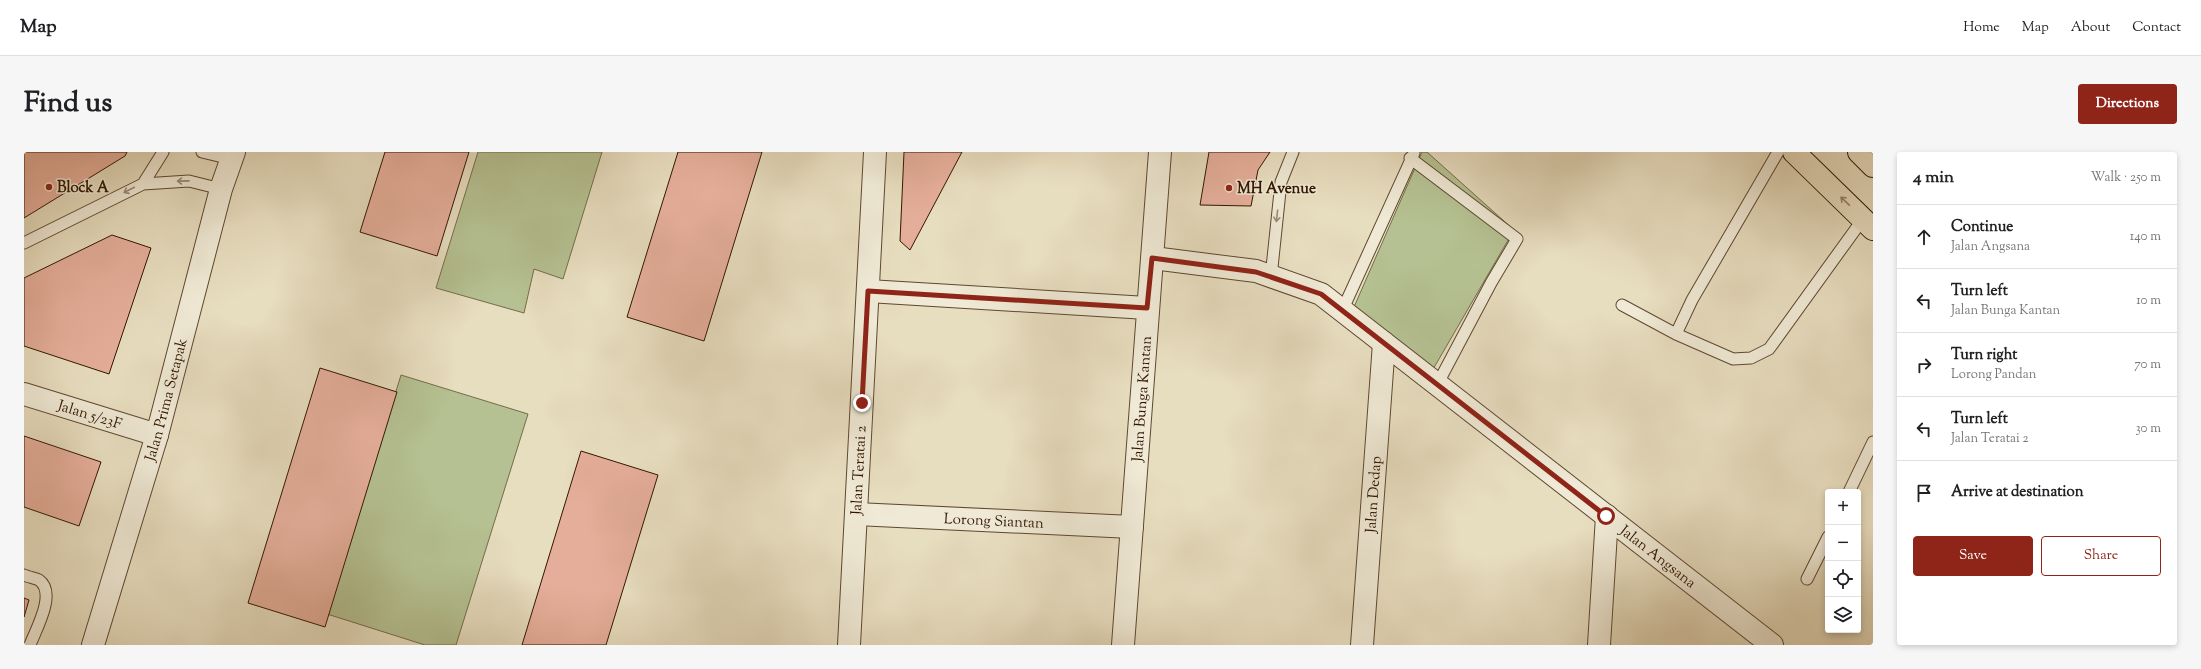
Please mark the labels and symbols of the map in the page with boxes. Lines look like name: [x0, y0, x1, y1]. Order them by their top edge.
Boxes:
one-way arrow: [177, 177, 190, 185]
place label: Block A: [57, 178, 110, 199]
place label: MH Avenue: [1237, 179, 1316, 200]
marker: Block A: [44, 182, 54, 192]
marker: MH Avenue: [1224, 183, 1234, 193]
one-way arrow: [123, 187, 135, 195]
one-way arrow: [1840, 197, 1850, 206]
one-way arrow: [1274, 209, 1281, 222]
street label: Jalan Bunga Kantan: [1128, 335, 1158, 464]
street label: Jalan Prima Setapak: [140, 336, 194, 465]
route end: [853, 394, 871, 412]
street label: Jalan 5/23F: [54, 396, 125, 436]
street label: Jalan Teratai 2: [847, 425, 873, 517]
street label: Jalan Dedap: [1361, 455, 1388, 535]
route start: [1597, 507, 1615, 525]
street label: Lorong Siantan: [943, 509, 1044, 535]
street label: Jalan Angsana: [1614, 521, 1700, 594]

